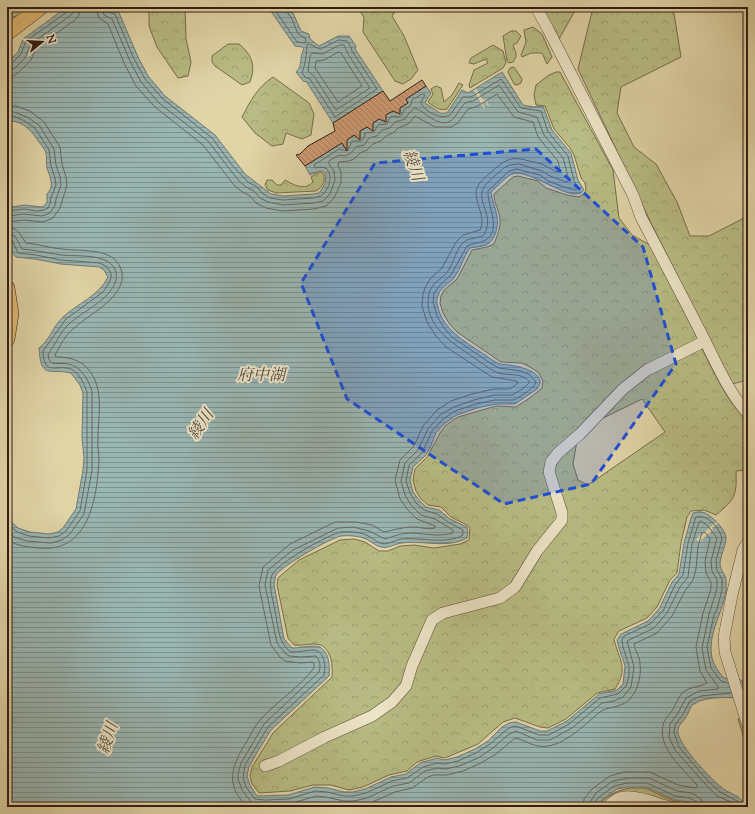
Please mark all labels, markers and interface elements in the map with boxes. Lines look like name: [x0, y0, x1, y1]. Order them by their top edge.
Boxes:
north arrow: [22, 22, 62, 62]
text: N: [41, 32, 60, 46]
water label: 綾川: [395, 147, 429, 187]
water label: 府中湖: [237, 365, 288, 388]
water label: 綾川: [184, 404, 222, 445]
water label: 綾川: [93, 718, 126, 758]

